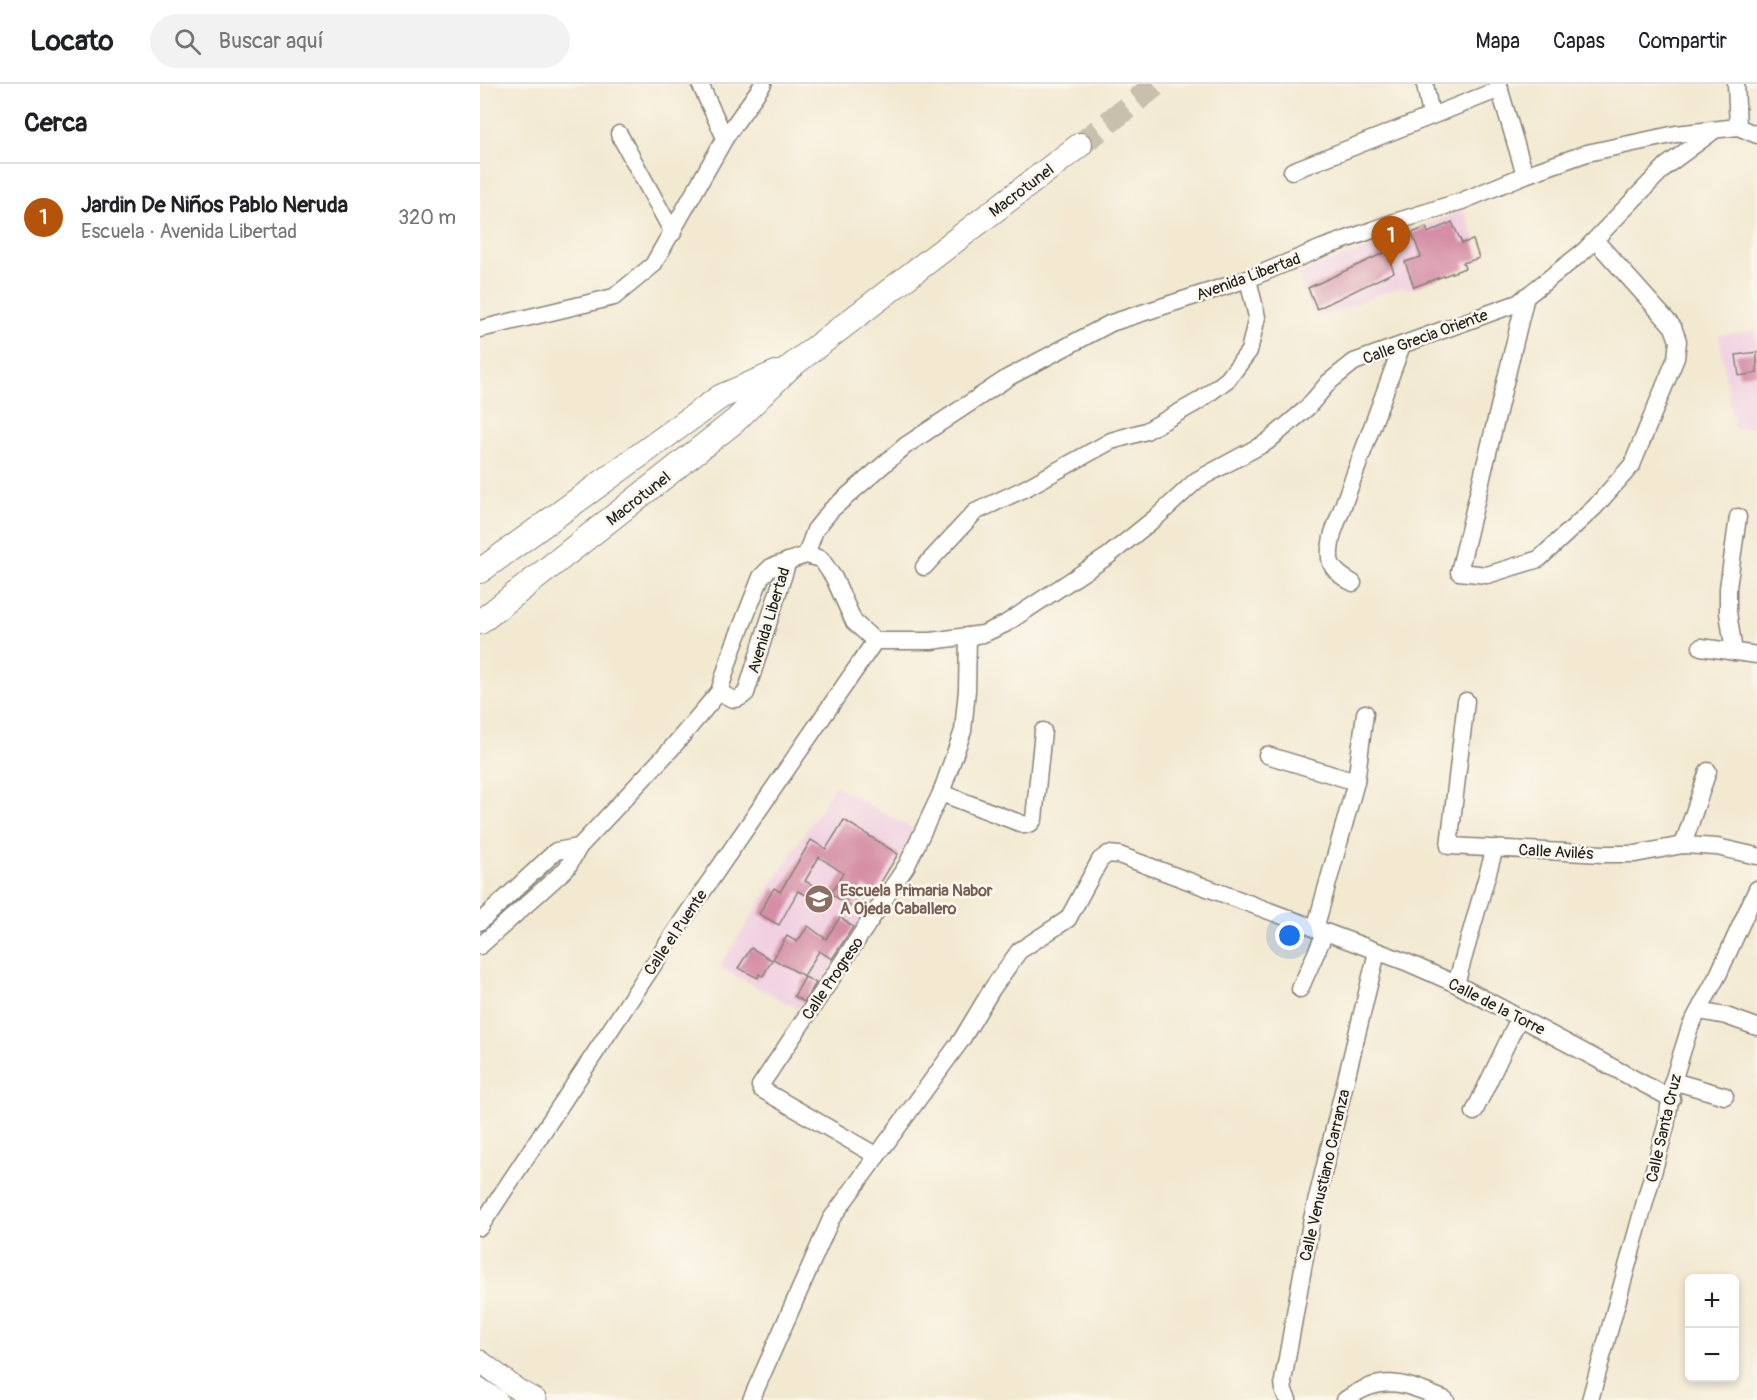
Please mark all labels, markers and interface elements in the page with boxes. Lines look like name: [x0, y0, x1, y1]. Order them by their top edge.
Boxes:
search box: [150, 14, 570, 68]
text: Locato: [30, 24, 114, 59]
icon: search: [171, 25, 204, 58]
text: Buscar aquí: [219, 27, 324, 55]
text: Mapa: [1476, 28, 1520, 55]
text: Capas: [1553, 28, 1605, 55]
text: Compartir: [1638, 28, 1727, 55]
text: Cerca: [24, 107, 87, 139]
street label: Macrotunel: [985, 160, 1058, 222]
text: Jardin De Niños Pablo Neruda: [81, 191, 348, 219]
text: 1: [40, 205, 47, 230]
text: 320 m: [398, 205, 456, 230]
pin: 1: [1372, 216, 1410, 266]
text: Escuela · Avenida Libertad: [81, 219, 297, 244]
street label: Avenida Libertad: [1193, 249, 1303, 305]
street label: Calle Grecia Oriente: [1360, 305, 1491, 369]
street label: Macrotunel: [602, 467, 675, 530]
street label: Avenida Libertad: [743, 565, 795, 676]
street label: Calle Avilés: [1518, 840, 1594, 864]
place label: Escuela Primaria Nabor A Ojeda Caballero: [840, 881, 993, 919]
school or university icon: Escuela Primaria Nabor A Ojeda Caballero: [803, 883, 835, 915]
street label: Calle el Puente: [640, 886, 712, 979]
your location: [1275, 921, 1304, 950]
street label: Calle Progreso: [798, 933, 868, 1024]
street label: Calle de la Torre: [1445, 974, 1548, 1040]
street label: Calle Santa Cruz: [1642, 1072, 1686, 1184]
street label: Calle Venustiano Carranza: [1295, 1087, 1355, 1263]
map controls: [1685, 1274, 1739, 1382]
button: +: [1685, 1274, 1739, 1328]
button: −: [1685, 1328, 1739, 1382]

